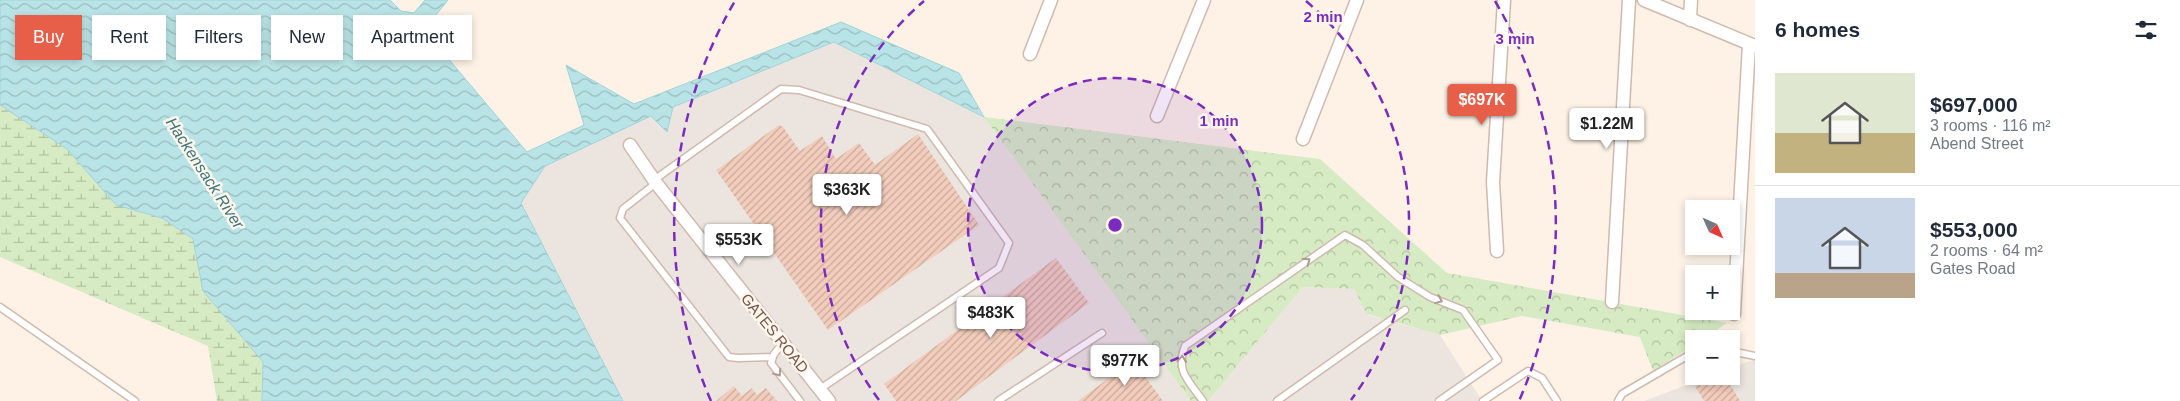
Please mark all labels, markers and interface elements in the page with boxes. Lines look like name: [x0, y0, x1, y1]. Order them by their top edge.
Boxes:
text: 2 min: [1303, 8, 1343, 25]
chip: Buy: [15, 15, 82, 60]
chip: Rent: [92, 15, 166, 60]
chip: Filters: [176, 15, 261, 60]
chip: New: [271, 15, 343, 60]
chip: Apartment: [353, 15, 472, 60]
icon: filters: [2132, 16, 2160, 44]
text: 6 homes: [1775, 18, 1860, 41]
text: 3 min: [1495, 30, 1535, 47]
pin: $697K: [1447, 84, 1517, 126]
text: $697K: [1458, 91, 1506, 108]
icon: home: [1815, 93, 1875, 153]
text: $697,000: [1930, 93, 2018, 116]
pin: $1.22M: [1566, 108, 1648, 150]
text: 1 min: [1199, 112, 1239, 129]
water label: Hackensack River: [163, 114, 248, 232]
text: $1.22M: [1580, 115, 1634, 132]
text: 3 rooms · 116 m²: [1930, 117, 2051, 134]
text: Abend Street: [1930, 135, 2023, 152]
pin: $363K: [812, 174, 882, 216]
text: $363K: [823, 181, 871, 198]
north arrow: [1685, 200, 1740, 255]
map controls: [1685, 200, 1740, 385]
centre of rings: [1106, 216, 1124, 234]
icon: home: [1815, 218, 1875, 278]
text: $553,000: [1930, 218, 2018, 241]
pin: $553K: [704, 224, 774, 266]
text: $553K: [715, 231, 763, 248]
text: 2 rooms · 64 m²: [1930, 242, 2043, 259]
one-way arrow: [1301, 258, 1310, 267]
text: Gates Road: [1930, 260, 2015, 277]
button: +: [1685, 265, 1740, 320]
street label: GATES ROAD: [738, 290, 812, 376]
one-way arrow: [1434, 294, 1443, 305]
pin: $483K: [956, 296, 1026, 339]
text: $483K: [967, 304, 1015, 321]
button: −: [1685, 330, 1740, 385]
pin: $977K: [1090, 344, 1160, 387]
text: $977K: [1101, 352, 1149, 369]
one-way arrow: [1176, 355, 1187, 363]
one-way arrow: [772, 367, 781, 377]

